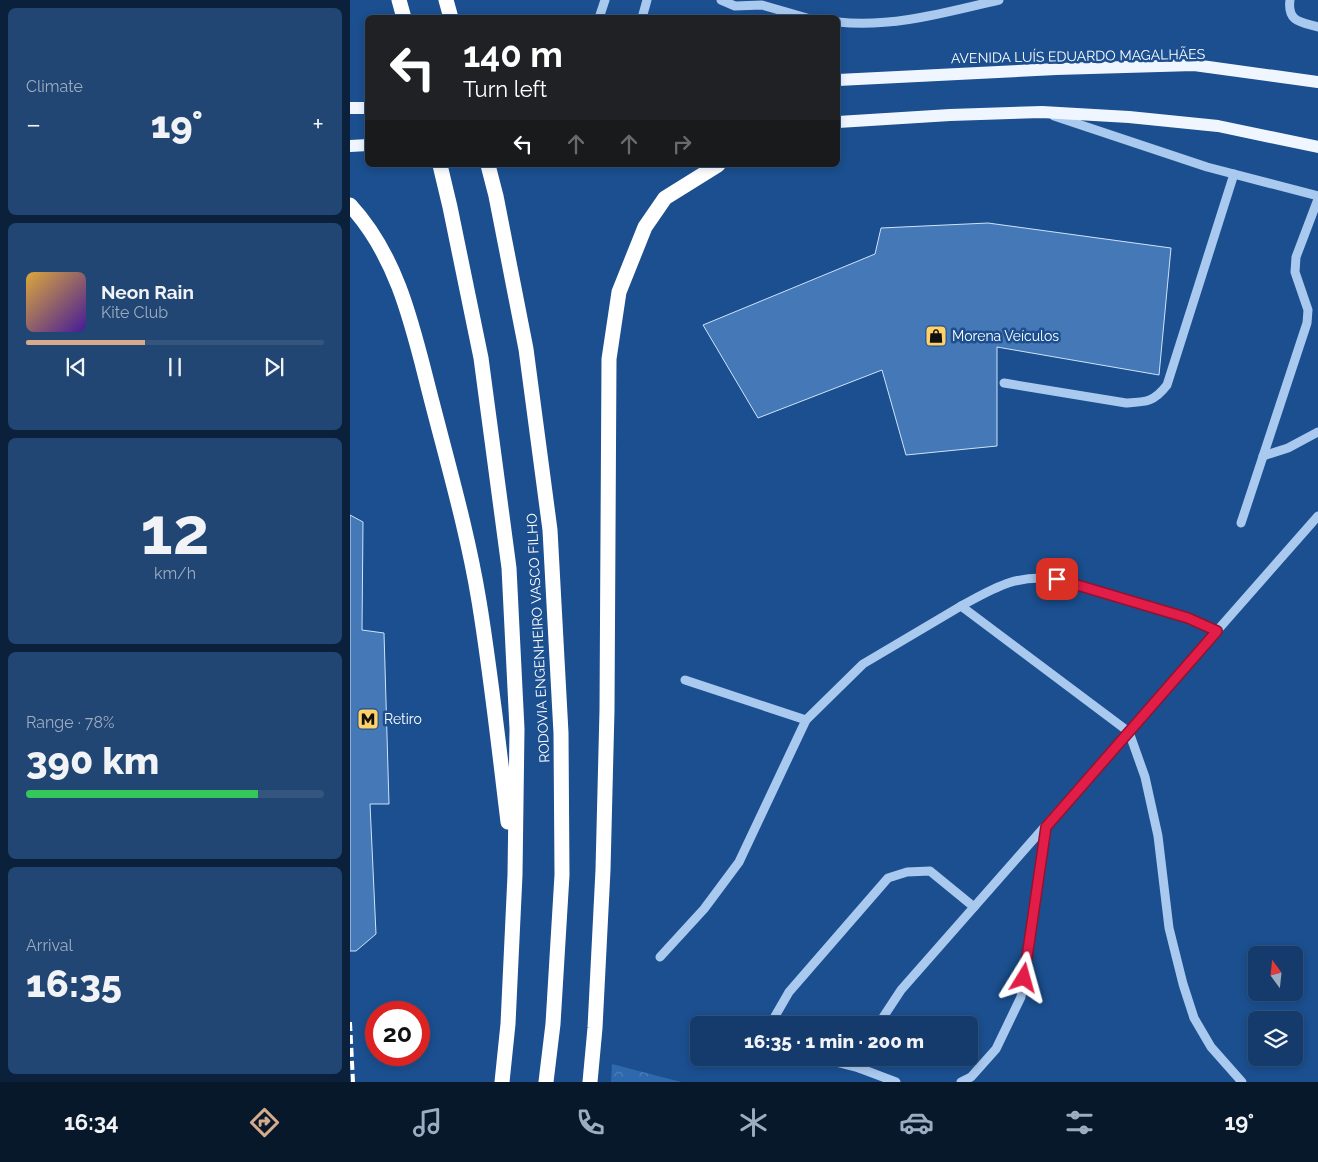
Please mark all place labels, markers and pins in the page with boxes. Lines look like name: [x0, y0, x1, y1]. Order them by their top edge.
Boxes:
shop icon: Morena Veículos: [924, 324, 948, 348]
place label: Morena Veículos: [952, 328, 1059, 344]
pin: [1036, 558, 1078, 600]
metro station icon: Retiro: [356, 707, 380, 731]
place label: Retiro: [384, 711, 422, 727]

